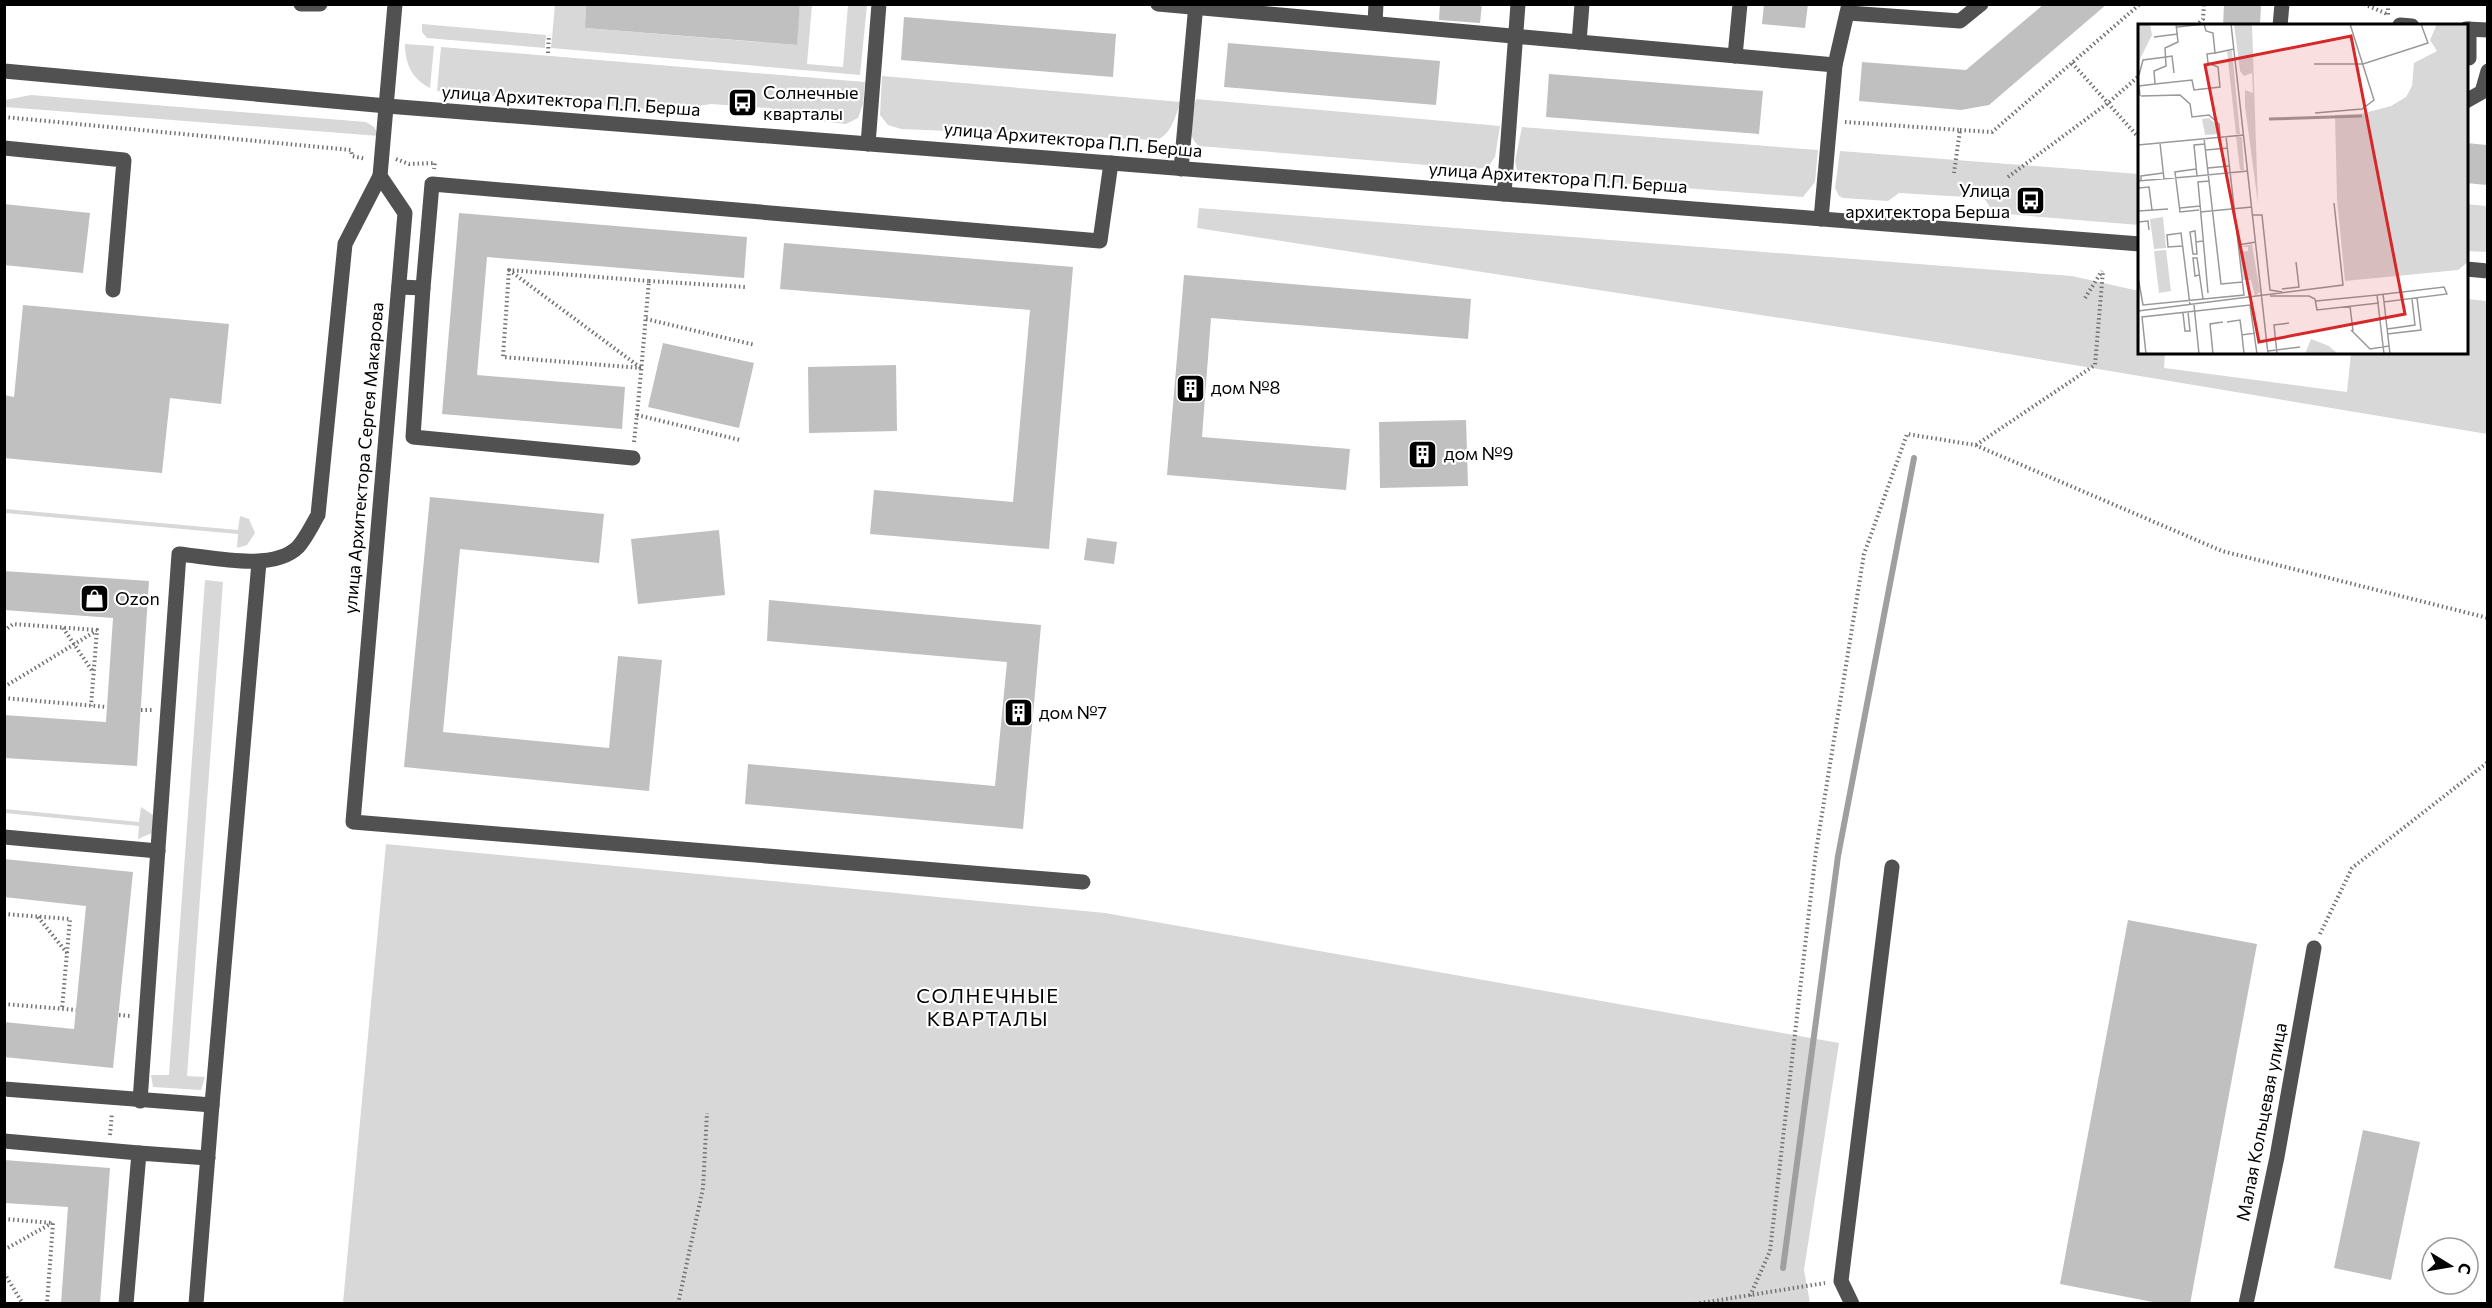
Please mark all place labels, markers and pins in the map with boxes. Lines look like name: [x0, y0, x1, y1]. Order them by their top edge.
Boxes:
place label: Солнечные кварталы: [763, 81, 858, 124]
bus stop icon: Солнечные кварталы: [726, 87, 758, 119]
place label: Улица архитектора Берша: [1845, 179, 2010, 222]
bus stop icon: Улица архитектора Берша: [2015, 185, 2047, 217]
building icon: дом №8: [1174, 372, 1206, 404]
place label: дом №8: [1211, 376, 1281, 398]
building icon: дом №9: [1407, 438, 1439, 470]
place label: дом №9: [1444, 442, 1514, 464]
shop icon: Ozon: [78, 583, 110, 615]
place label: Ozon: [115, 587, 160, 609]
building icon: дом №7: [1002, 697, 1034, 729]
place label: дом №7: [1039, 701, 1107, 723]

